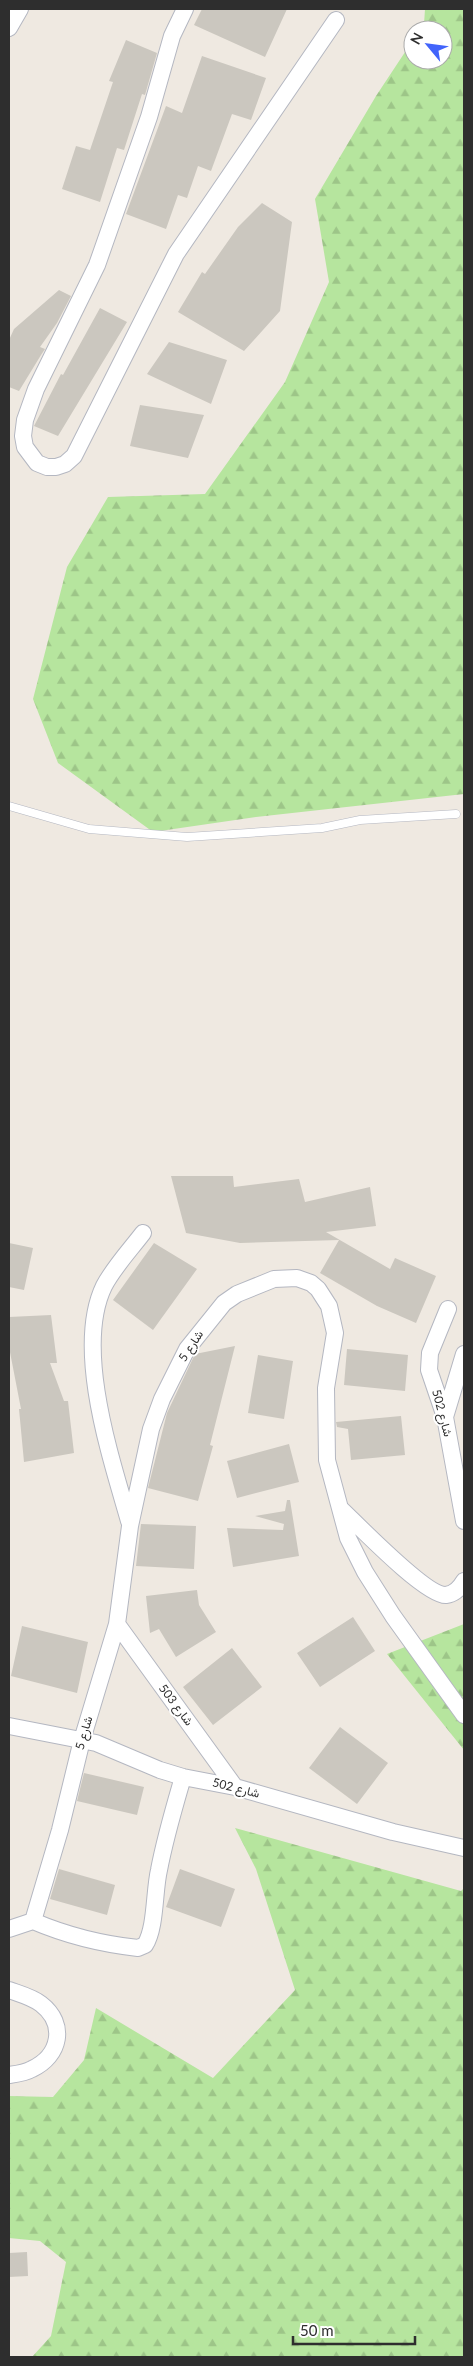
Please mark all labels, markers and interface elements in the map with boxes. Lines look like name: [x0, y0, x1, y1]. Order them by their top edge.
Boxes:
north arrow: [403, 20, 453, 70]
text: N: [406, 30, 426, 47]
street label: شارع 5: [175, 1327, 208, 1365]
street label: شارع 502: [427, 1388, 456, 1439]
street label: شارع 503: [154, 1681, 197, 1730]
street label: شارع 5: [72, 1714, 97, 1752]
street label: شارع 502: [210, 1774, 261, 1803]
scale bar: [293, 2314, 416, 2346]
text: 50 m: [300, 2321, 334, 2339]

